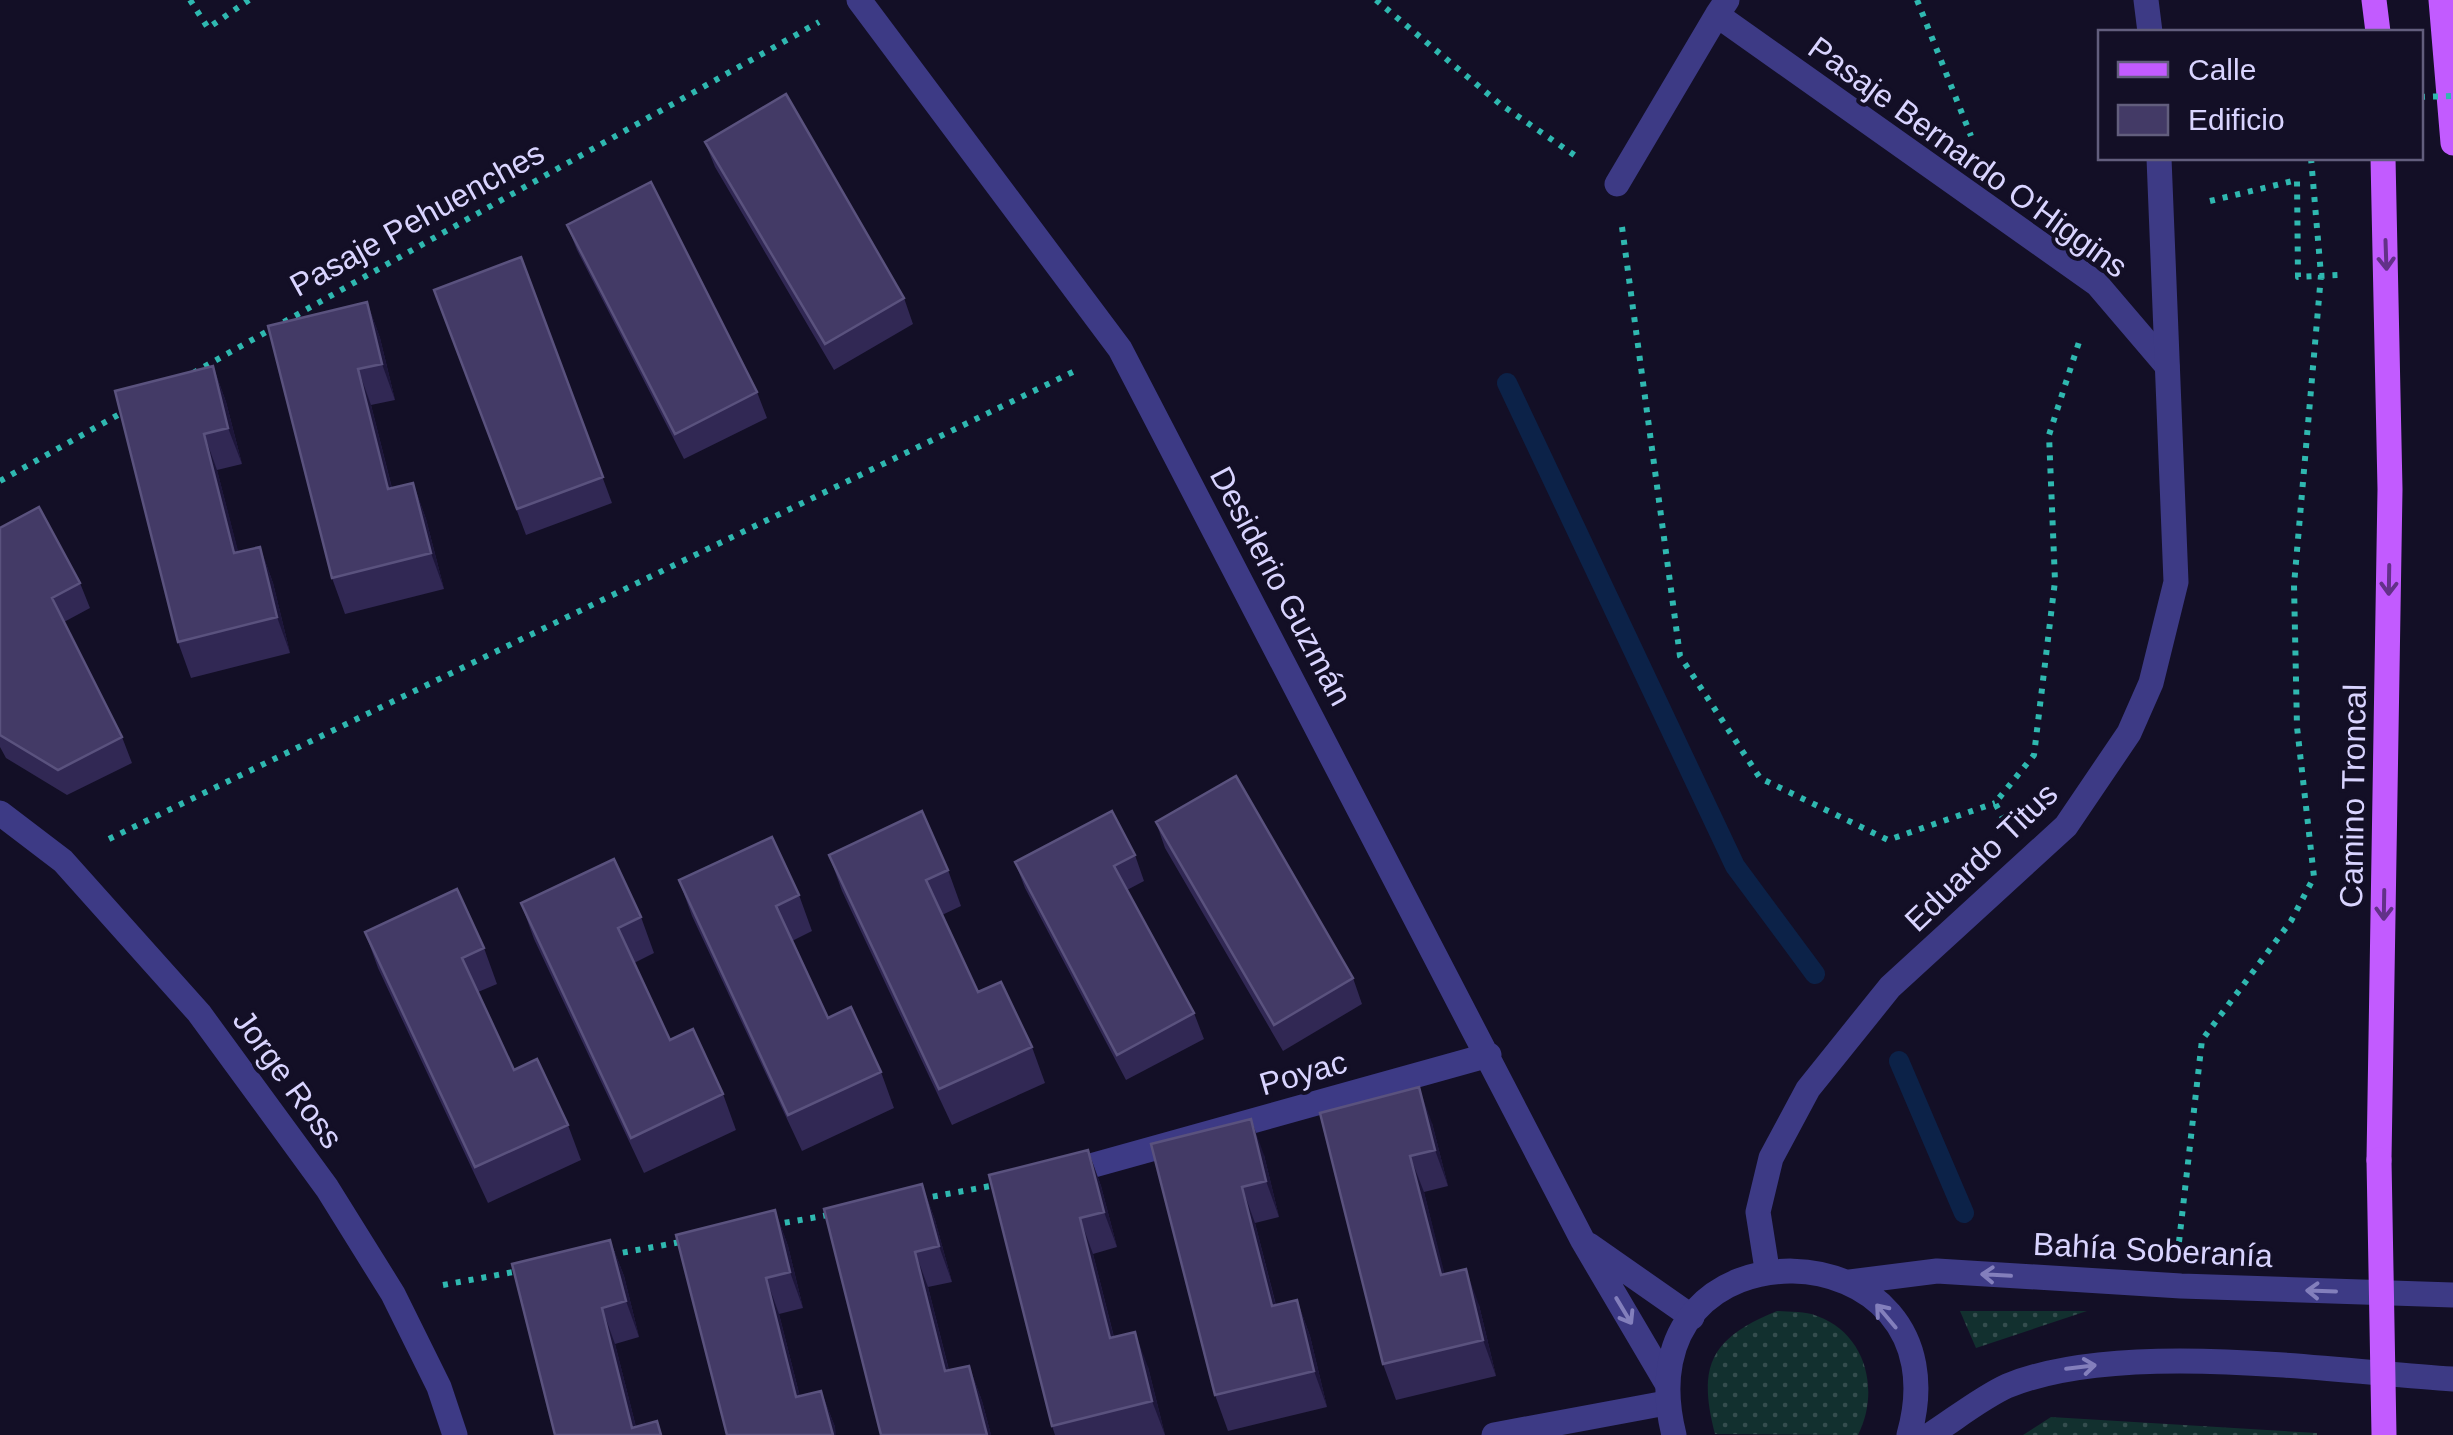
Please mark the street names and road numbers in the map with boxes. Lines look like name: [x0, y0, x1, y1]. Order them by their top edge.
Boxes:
street label: Pasaje Bernardo O'Higgins: [1802, 29, 2134, 285]
street label: Pasaje Pehuenches: [284, 134, 550, 304]
street label: Desiderio Guzmán: [1203, 461, 1359, 711]
street label: Camino Troncal: [2333, 684, 2373, 908]
street label: Eduardo Titus: [1897, 775, 2065, 939]
street label: Jorge Ross: [226, 1003, 350, 1155]
street label: Poyac: [1255, 1043, 1351, 1103]
street label: Bahía Soberanía: [2032, 1226, 2274, 1274]

